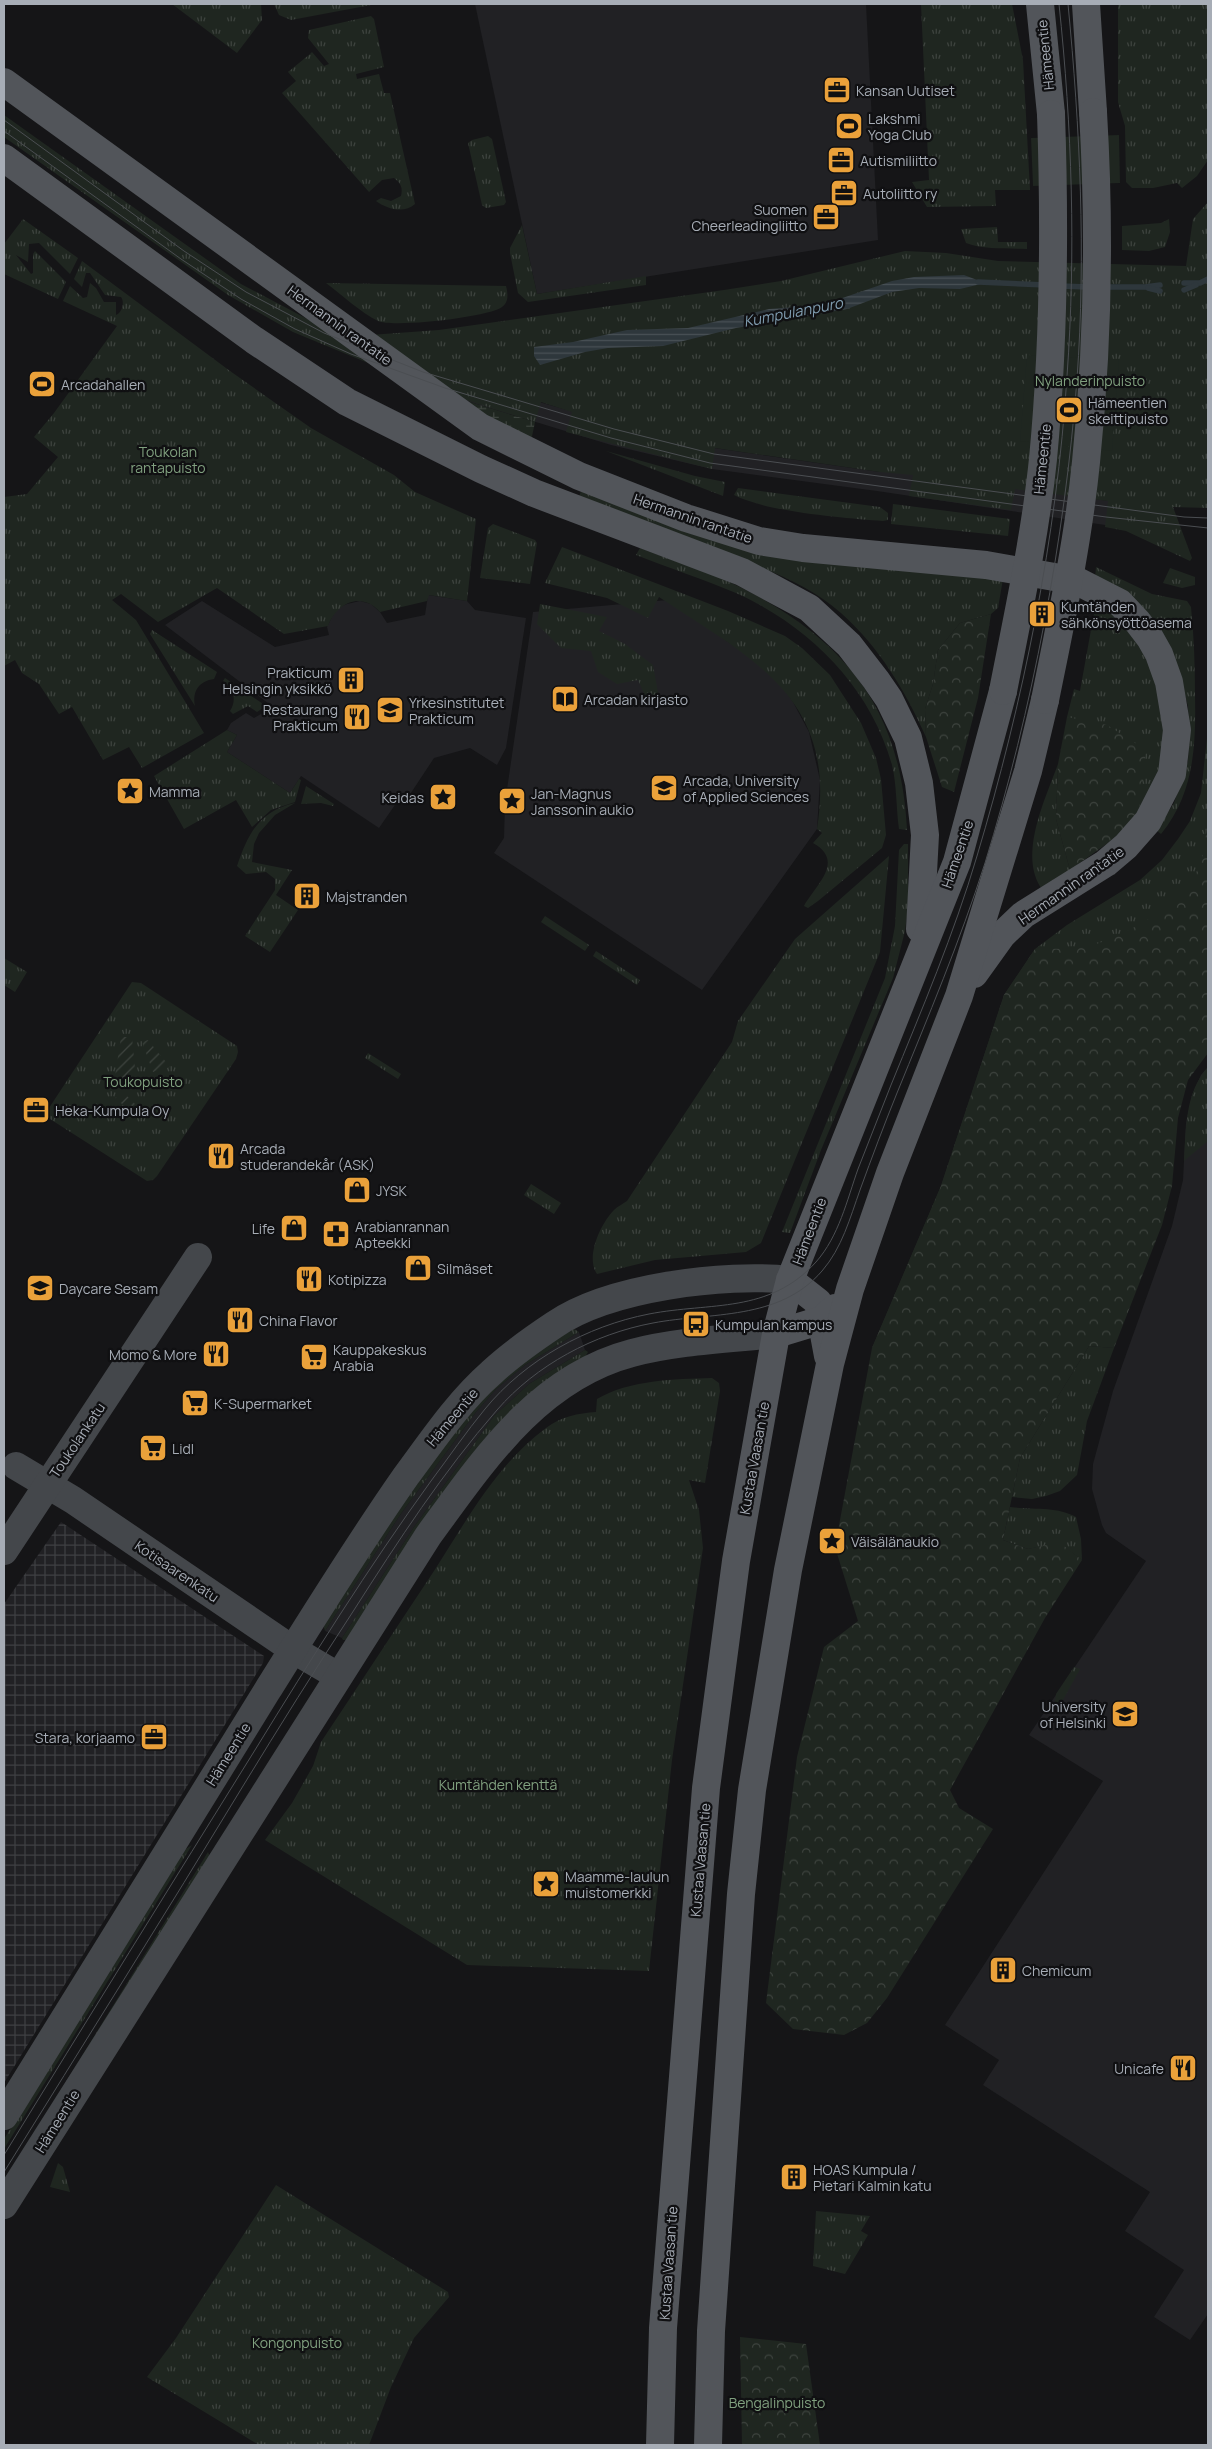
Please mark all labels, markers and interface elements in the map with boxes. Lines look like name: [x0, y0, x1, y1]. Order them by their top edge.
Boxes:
street label: Hämeentie: [1032, 19, 1058, 91]
office icon: Kansan Uutiset: [822, 75, 852, 105]
place label: Kansan Uutiset: [856, 81, 955, 100]
place label: Lakshmi Yoga Club: [868, 109, 932, 144]
sports icon: Lakshmi Yoga Club: [834, 111, 864, 141]
office icon: Autismiliitto: [826, 145, 856, 175]
place label: Autismiliitto: [860, 151, 937, 170]
office icon: Autoliitto ry: [829, 178, 859, 208]
place label: Autoliitto ry: [863, 184, 938, 203]
place label: Suomen Cheerleadingliitto: [692, 200, 807, 235]
office icon: Suomen Cheerleadingliitto: [811, 202, 841, 232]
street label: Hermannin rantatie: [284, 281, 396, 369]
water label: Kumpulanpuro: [742, 292, 845, 332]
sports icon: Arcadahallen: [27, 369, 57, 399]
park label: Nylanderinpuisto: [1035, 371, 1145, 390]
place label: Arcadahallen: [61, 375, 145, 394]
place label: Hämeentien skeittipuisto: [1088, 393, 1168, 428]
sports icon: Hämeentien skeittipuisto: [1054, 395, 1084, 425]
street label: Hämeentie: [1029, 423, 1055, 495]
park label: Toukolan rantapuisto: [130, 442, 206, 477]
street label: Hermannin rantatie: [631, 489, 755, 547]
place label: Kumtähden sähkönsyöttöasema: [1061, 597, 1192, 632]
building icon: Kumtähden sähkönsyöttöasema: [1027, 599, 1057, 629]
place label: Prakticum Helsingin yksikkö: [223, 663, 332, 698]
building icon: Prakticum Helsingin yksikkö: [336, 665, 366, 695]
library icon: Arcadan kirjasto: [550, 684, 580, 714]
place label: Arcadan kirjasto: [584, 690, 688, 709]
place label: Yrkesinstitutet Prakticum: [409, 693, 505, 728]
school or university icon: Yrkesinstitutet Prakticum: [375, 695, 405, 725]
place label: Restaurang Prakticum: [263, 700, 338, 735]
restaurant icon: Restaurang Prakticum: [342, 702, 372, 732]
place label: Arcada, University of Applied Sciences: [683, 771, 809, 806]
school or university icon: Arcada, University of Applied Sciences: [649, 773, 679, 803]
place icon: Mamma: [115, 776, 145, 806]
place label: Mamma: [149, 782, 200, 801]
place icon: Keidas: [428, 782, 458, 812]
place label: Jan-Magnus Janssonin aukio: [531, 784, 634, 819]
place icon: Jan-Magnus Janssonin aukio: [497, 786, 527, 816]
place label: Keidas: [381, 788, 424, 807]
street label: Hämeentie: [937, 817, 977, 891]
street label: Hermannin rantatie: [1014, 841, 1128, 929]
building icon: Majstranden: [292, 881, 322, 911]
place label: Majstranden: [326, 887, 407, 906]
park label: Toukopuisto: [103, 1072, 183, 1091]
office icon: Heka-Kumpula Oy: [21, 1095, 51, 1125]
place label: Heka-Kumpula Oy: [55, 1101, 170, 1120]
place label: Arcada studerandekår (ASK): [240, 1139, 375, 1174]
restaurant icon: Arcada studerandekår (ASK): [206, 1141, 236, 1171]
shop icon: JYSK: [342, 1175, 372, 1205]
place label: JYSK: [376, 1181, 407, 1200]
street label: Hämeentie: [787, 1195, 831, 1267]
shop icon: Life: [279, 1213, 309, 1243]
place label: Arabianrannan Apteekki: [355, 1217, 449, 1252]
place label: Life: [252, 1219, 275, 1238]
pharmacy icon: Arabianrannan Apteekki: [321, 1219, 351, 1249]
shop icon: Silmäset: [403, 1253, 433, 1283]
place label: Silmäset: [437, 1259, 493, 1278]
restaurant icon: Kotipizza: [294, 1264, 324, 1294]
place label: Kotipizza: [328, 1270, 387, 1289]
school or university icon: Daycare Sesam: [25, 1273, 55, 1303]
place label: Daycare Sesam: [59, 1279, 158, 1298]
restaurant icon: China Flavor: [225, 1305, 255, 1335]
bus stop icon: Kumpulan kampus: [681, 1309, 711, 1339]
place label: China Flavor: [259, 1311, 337, 1330]
place label: Kumpulan kampus: [715, 1315, 832, 1334]
restaurant icon: Momo & More: [201, 1339, 231, 1369]
place label: Kauppakeskus Arabia: [333, 1340, 427, 1375]
supermarket icon: Kauppakeskus Arabia: [299, 1342, 329, 1372]
place label: Momo & More: [109, 1345, 197, 1364]
street label: Hämeentie: [422, 1384, 482, 1450]
supermarket icon: K-Supermarket: [180, 1388, 210, 1418]
place label: K-Supermarket: [214, 1394, 312, 1413]
street label: Toukolankatu: [45, 1399, 109, 1481]
street label: Kustaa Vaasan tie: [735, 1400, 773, 1516]
supermarket icon: Lidl: [138, 1433, 168, 1463]
place label: Lidl: [172, 1439, 194, 1458]
place icon: Väisälänaukio: [817, 1526, 847, 1556]
place label: Väisälänaukio: [851, 1532, 939, 1551]
street label: Kotisaarenkatu: [131, 1536, 223, 1606]
place label: University of Helsinki: [1040, 1697, 1107, 1732]
school or university icon: University of Helsinki: [1110, 1699, 1140, 1729]
street label: Hämeentie: [201, 1719, 255, 1789]
office icon: Stara, korjaamo: [139, 1722, 169, 1752]
place label: Stara, korjaamo: [35, 1728, 135, 1747]
park label: Kumtähden kenttä: [439, 1775, 557, 1794]
street label: Kustaa Vaasan tie: [686, 1802, 714, 1918]
place label: Maamme-laulun muistomerkki: [565, 1867, 669, 1902]
place icon: Maamme-laulun muistomerkki: [531, 1869, 561, 1899]
building icon: Chemicum: [988, 1955, 1018, 1985]
place label: Chemicum: [1022, 1961, 1092, 1980]
restaurant icon: Unicafe: [1168, 2053, 1198, 2083]
place label: Unicafe: [1114, 2059, 1164, 2078]
street label: Hämeentie: [30, 2086, 84, 2156]
place label: HOAS Kumpula / Pietari Kalmin katu: [813, 2160, 932, 2195]
building icon: HOAS Kumpula / Pietari Kalmin katu: [779, 2162, 809, 2192]
street label: Kustaa Vaasan tie: [655, 2205, 681, 2321]
park label: Kongonpuisto: [252, 2333, 342, 2352]
park label: Bengalinpuisto: [729, 2393, 825, 2412]

